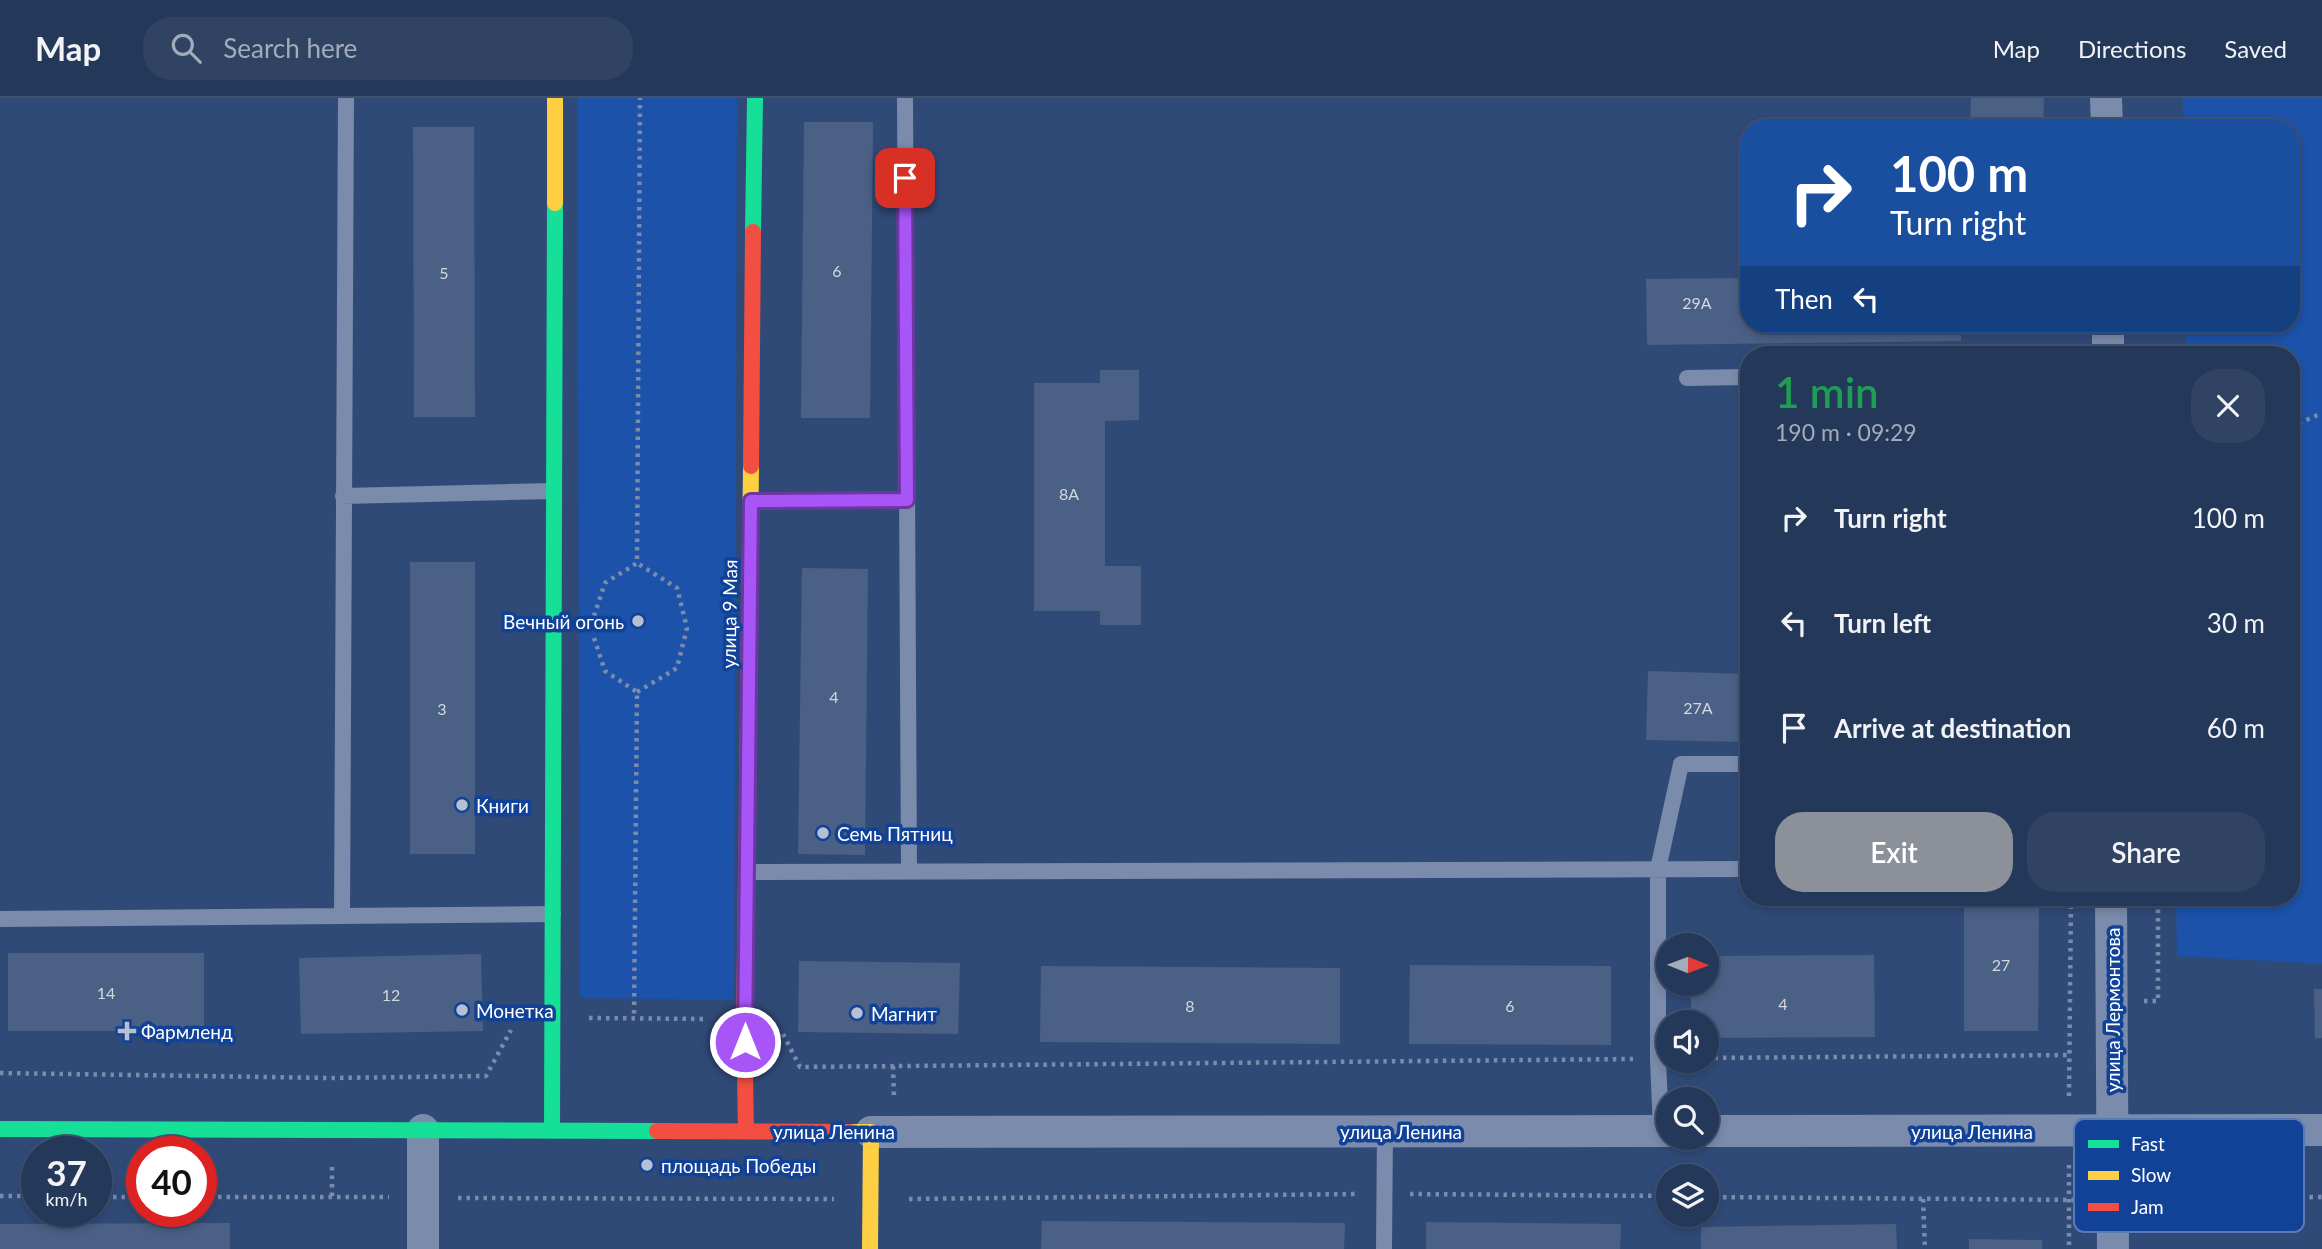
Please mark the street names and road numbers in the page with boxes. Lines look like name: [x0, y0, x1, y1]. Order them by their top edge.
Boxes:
street label: улица 9 Мая: [717, 559, 741, 669]
street label: улица Лермонтова: [2101, 928, 2124, 1092]
street label: улица Ленина: [773, 1120, 895, 1143]
street label: улица Ленина: [1340, 1120, 1462, 1143]
street label: улица Ленина: [1911, 1120, 2033, 1143]

